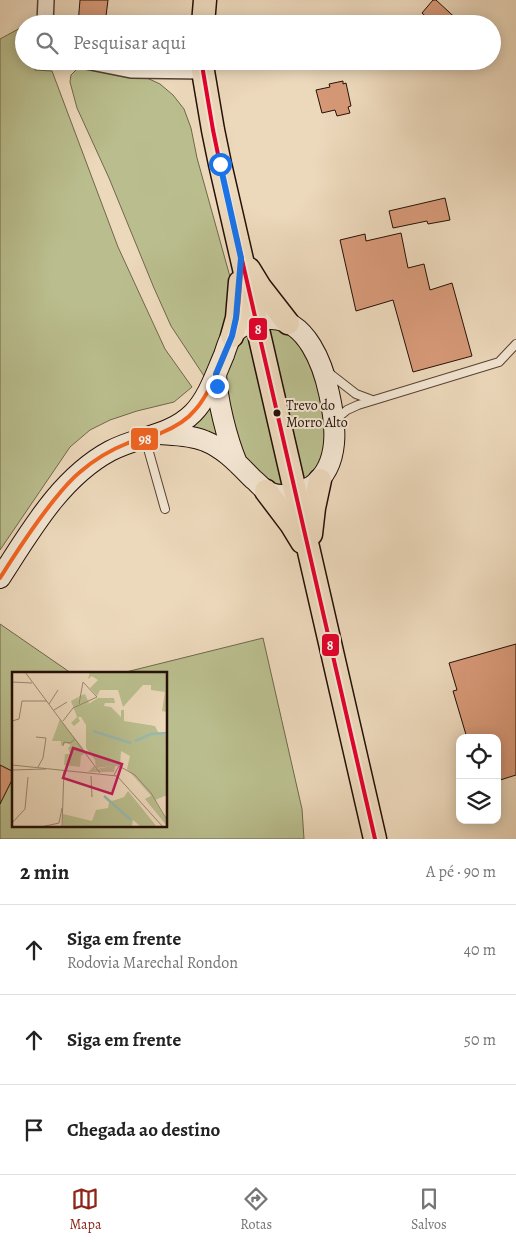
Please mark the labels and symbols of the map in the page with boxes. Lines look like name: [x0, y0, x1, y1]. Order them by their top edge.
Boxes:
route start: [209, 153, 232, 176]
line badge: 8: [248, 317, 268, 341]
text: 8: [255, 320, 262, 339]
route end: [206, 375, 229, 398]
place label: Trevo do Morro Alto: [286, 396, 348, 432]
marker: Trevo do Morro Alto: [272, 408, 282, 418]
line badge: 98: [130, 427, 159, 451]
text: 98: [138, 430, 152, 449]
line badge: 8: [321, 633, 340, 657]
text: 8: [327, 636, 334, 655]
inset map: [12, 672, 168, 826]

